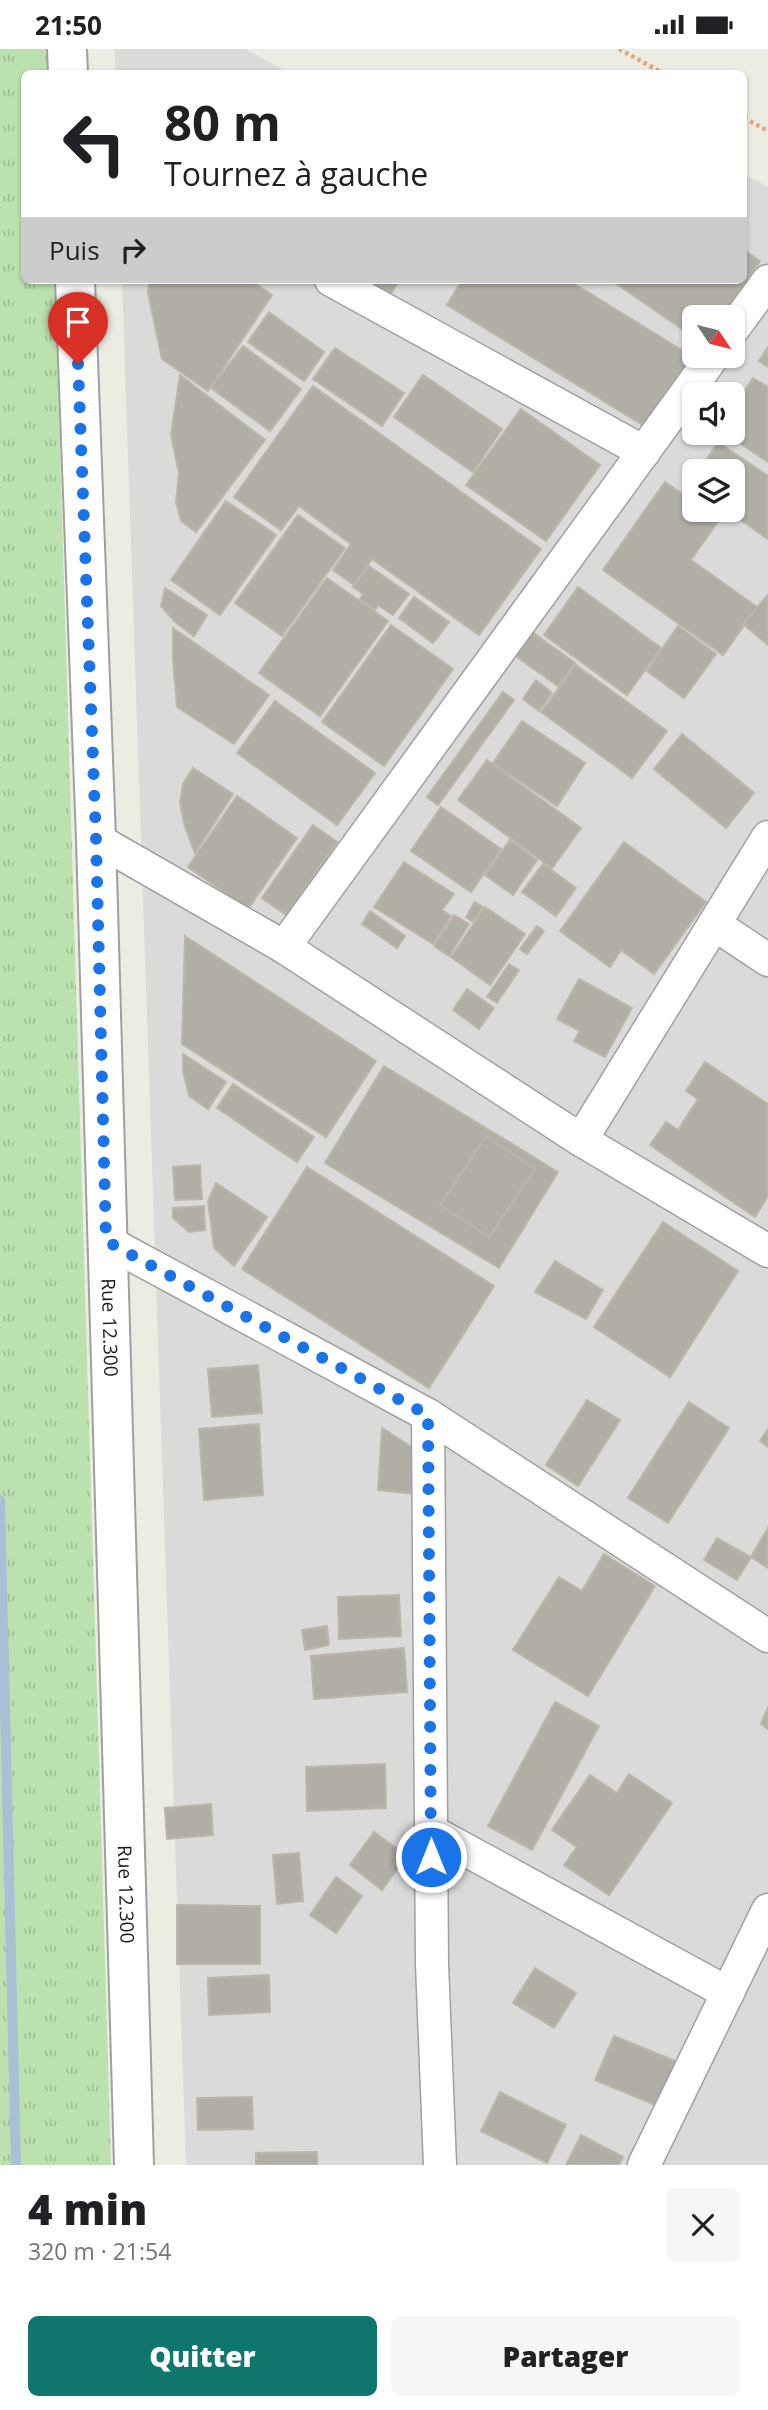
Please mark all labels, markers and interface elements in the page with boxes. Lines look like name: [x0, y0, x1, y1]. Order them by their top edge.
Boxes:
text: 21:50: [35, 7, 102, 43]
text: 80 m: [164, 89, 281, 155]
icon: left: [49, 98, 140, 189]
text: Tournez à gauche: [164, 152, 428, 195]
icon: right: [114, 231, 152, 269]
text: Puis: [49, 232, 100, 268]
pin: [48, 292, 108, 364]
icon: arrive: [59, 303, 97, 341]
north arrow: [682, 305, 746, 367]
map controls: [682, 305, 745, 522]
button: sound: [682, 382, 745, 445]
button: layers: [682, 459, 745, 522]
street label: Rue 12.300: [96, 1278, 124, 1377]
position arrow: [394, 1820, 468, 1894]
street label: Rue 12.300: [112, 1845, 141, 1944]
text: 4 min: [28, 2180, 147, 2237]
button: close: [666, 2188, 740, 2262]
text: 320 m · 21:54: [28, 2235, 171, 2267]
button: Quitter: [28, 2316, 377, 2396]
button: Partager: [391, 2316, 740, 2396]

